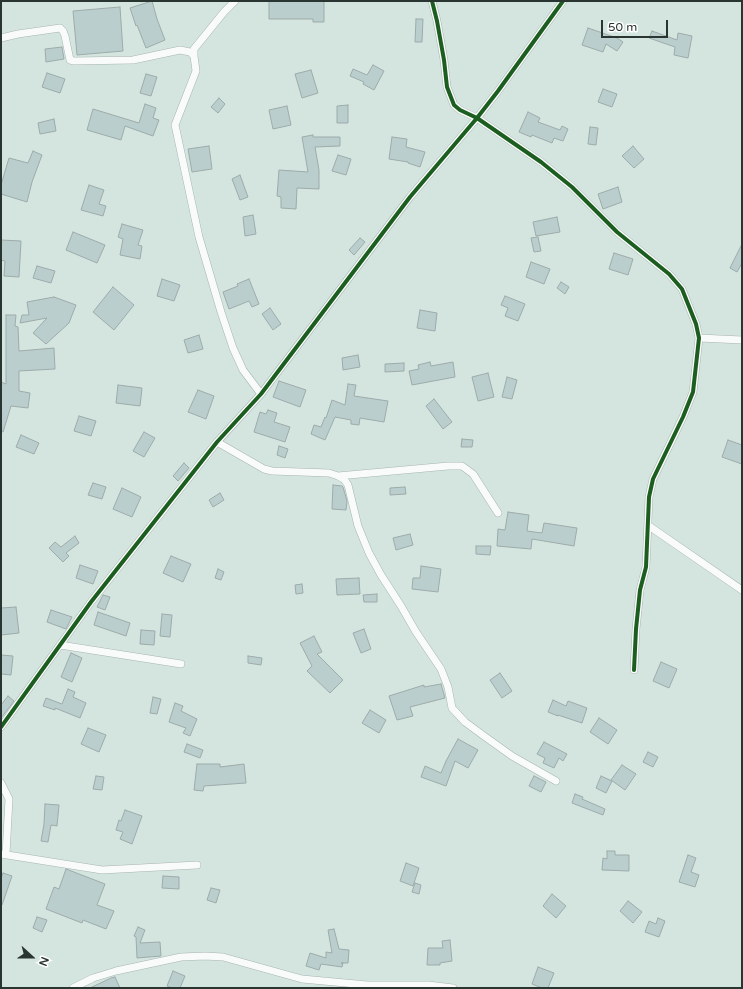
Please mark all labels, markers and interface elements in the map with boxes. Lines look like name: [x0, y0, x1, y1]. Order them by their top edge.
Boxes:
scale bar: [603, 12, 670, 38]
text: 50 m: [608, 20, 637, 34]
north arrow: [12, 937, 52, 977]
text: N: [36, 955, 51, 968]

